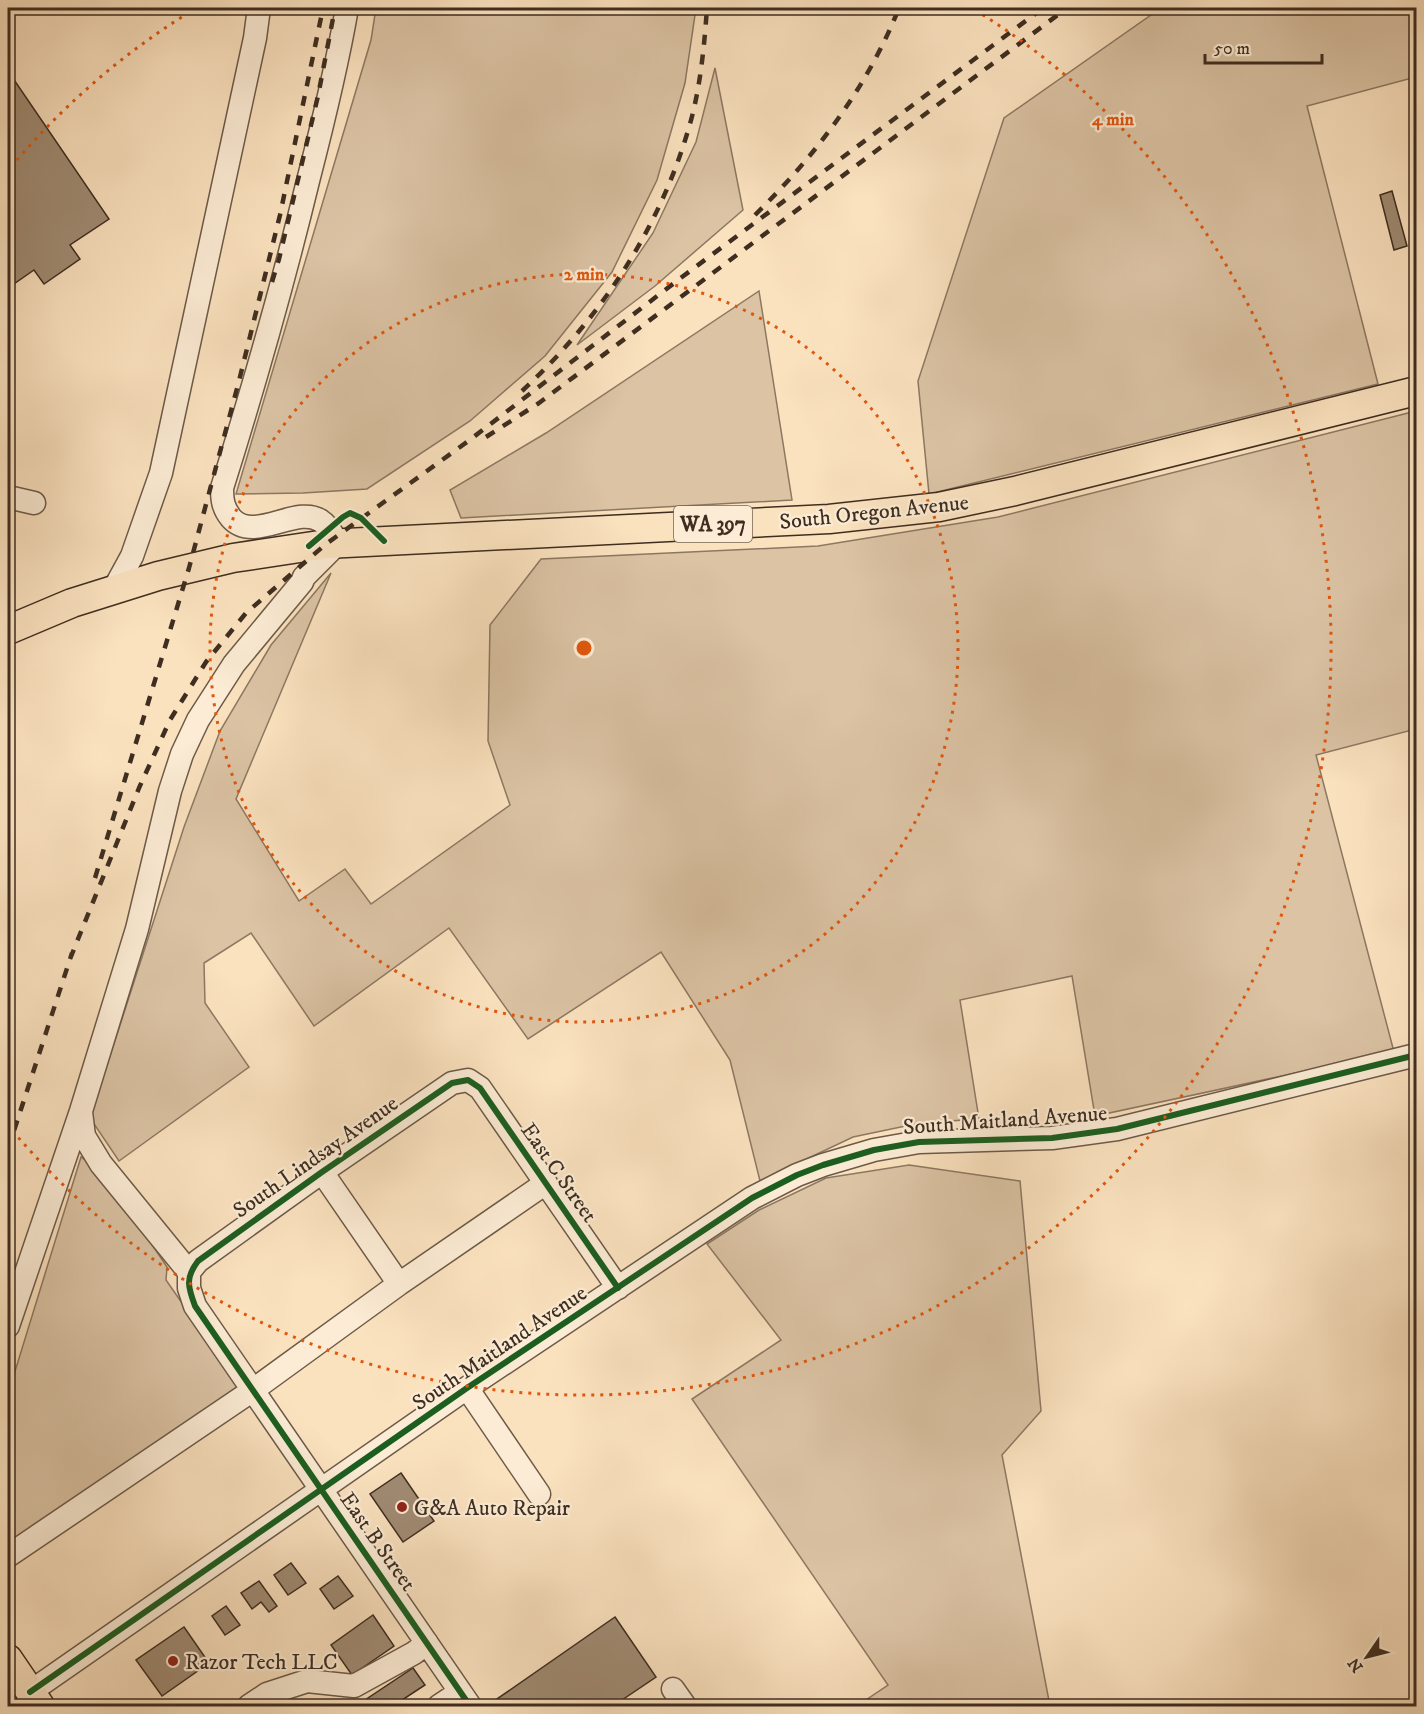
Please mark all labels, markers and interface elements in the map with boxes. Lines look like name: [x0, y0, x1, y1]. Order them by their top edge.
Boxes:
scale bar: [1205, 27, 1322, 65]
text: 50 m: [1214, 38, 1250, 60]
text: 4 min: [1091, 109, 1134, 131]
text: 2 min: [564, 264, 605, 286]
street label: South Oregon Avenue: [778, 489, 970, 536]
road number: WA 397: [674, 506, 752, 542]
centre of rings: [574, 638, 594, 658]
street label: South Lindsay Avenue: [228, 1090, 404, 1224]
street label: South Maitland Avenue: [902, 1100, 1108, 1141]
street label: East C Street: [515, 1118, 603, 1228]
street label: South Maitland Avenue: [407, 1280, 592, 1417]
street label: East B Street: [334, 1487, 422, 1597]
place label: G&A Auto Repair: [414, 1495, 571, 1522]
marker: G&A Auto Repair: [395, 1500, 409, 1514]
north arrow: [1337, 1627, 1397, 1687]
place label: Razor Tech LLC: [185, 1649, 338, 1676]
marker: Razor Tech LLC: [166, 1654, 180, 1668]
text: N: [1344, 1654, 1367, 1676]

